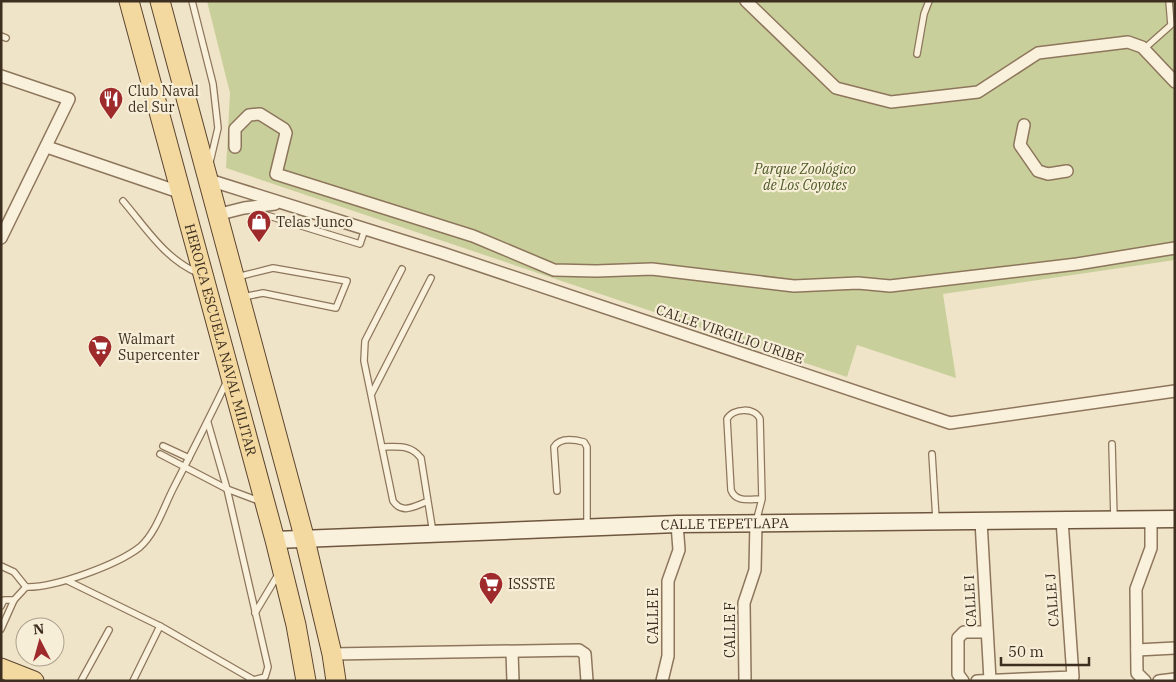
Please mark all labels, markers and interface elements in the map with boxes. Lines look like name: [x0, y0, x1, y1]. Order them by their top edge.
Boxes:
place label: Club Naval del Sur: [128, 82, 199, 116]
restaurant icon: Club Naval del Sur: [98, 86, 124, 120]
park label: Parque Zoológico de Los Coyotes: [753, 160, 856, 194]
shop icon: Telas Junco: [246, 209, 272, 243]
place label: Telas Junco: [276, 213, 353, 231]
street label: HEROICA ESCUELA NAVAL MILITAR: [181, 222, 261, 459]
street label: CALLE VIRGILIO URIBE: [654, 300, 806, 368]
place label: Walmart Supercenter: [118, 330, 200, 364]
supermarket icon: Walmart Supercenter: [87, 334, 113, 368]
street label: CALLE TEPETLAPA: [660, 514, 789, 534]
supermarket icon: ISSSTE: [478, 571, 504, 605]
street label: CALLE J: [1041, 573, 1063, 627]
street label: CALLE I: [960, 574, 980, 628]
place label: ISSSTE: [508, 575, 555, 593]
street label: CALLE E: [644, 588, 662, 644]
street label: CALLE F: [721, 602, 739, 658]
north arrow: [15, 617, 65, 667]
text: N: [32, 620, 45, 639]
scale bar: [1001, 634, 1088, 666]
text: 50 m: [1008, 642, 1044, 661]

